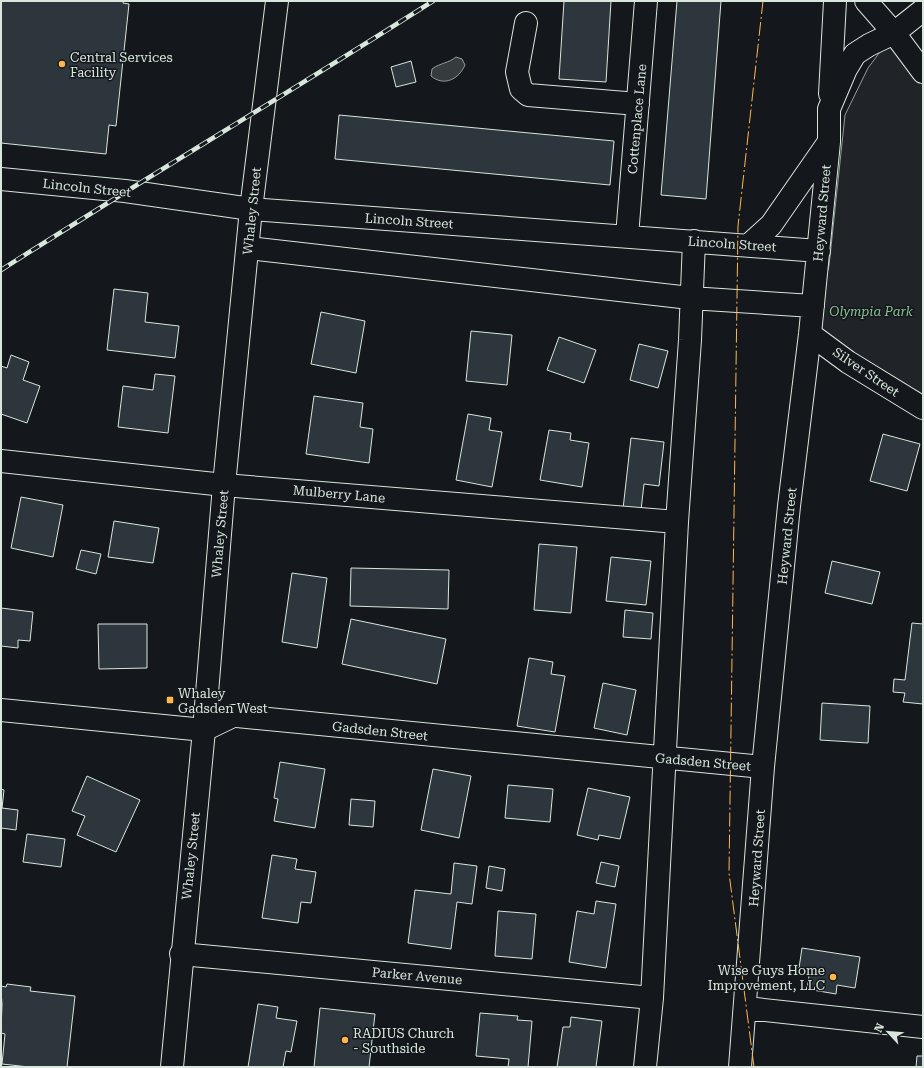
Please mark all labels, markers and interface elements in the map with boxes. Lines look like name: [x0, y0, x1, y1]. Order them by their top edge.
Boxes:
place label: Central Services Facility: [70, 50, 173, 80]
marker: Central Services Facility: [57, 59, 67, 69]
street label: Cottenplace Lane: [625, 63, 649, 175]
street label: Heyward Street: [810, 164, 834, 262]
street label: Whaley Street: [240, 166, 264, 256]
street label: Lincoln Street: [42, 176, 132, 200]
street label: Lincoln Street: [364, 210, 454, 232]
street label: Lincoln Street: [687, 233, 777, 255]
park label: Olympia Park: [829, 304, 914, 319]
street label: Silver Street: [830, 344, 902, 400]
street label: Mulberry Lane: [292, 482, 386, 506]
street label: Heyward Street: [774, 487, 800, 585]
street label: Whaley Street: [209, 489, 231, 579]
place label: Whaley Gadsden West: [178, 686, 268, 716]
marker: Whaley Gadsden West: [165, 695, 175, 705]
street label: Gadsden Street: [331, 719, 429, 743]
street label: Gadsden Street: [654, 750, 752, 774]
street label: Heyward Street: [746, 809, 768, 907]
street label: Whaley Street: [179, 811, 203, 901]
place label: Wise Guys Home Improvement, LLC: [708, 963, 825, 993]
street label: Parker Avenue: [371, 965, 463, 987]
marker: Wise Guys Home Improvement, LLC: [828, 972, 838, 982]
north arrow: [868, 1012, 908, 1052]
text: N: [872, 1021, 887, 1034]
place label: RADIUS Church - Southside: [353, 1026, 455, 1056]
marker: RADIUS Church - Southside: [340, 1035, 350, 1045]

